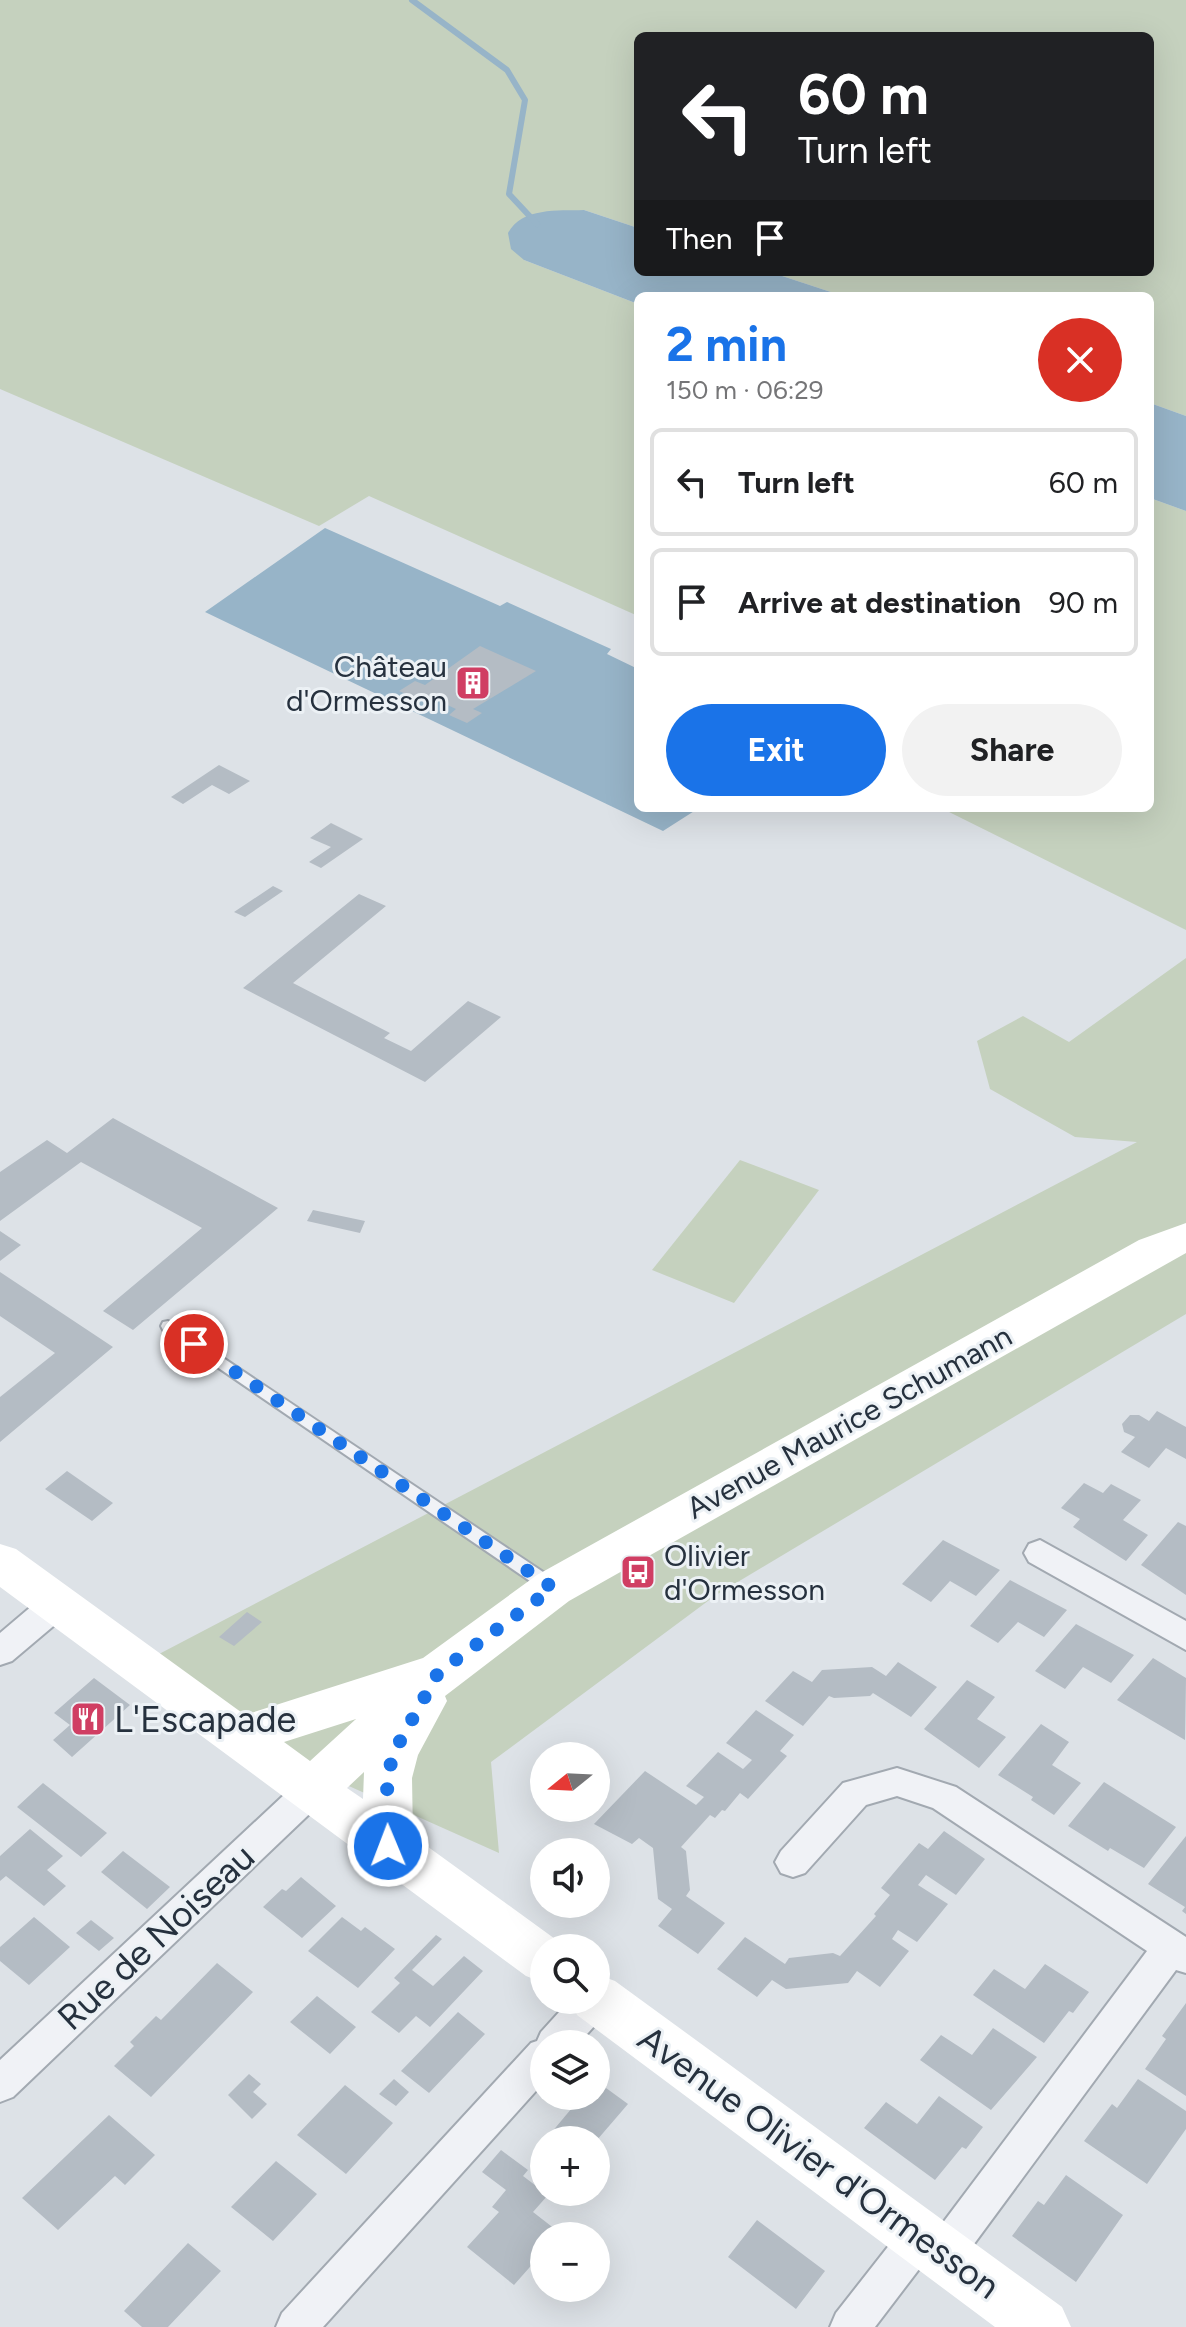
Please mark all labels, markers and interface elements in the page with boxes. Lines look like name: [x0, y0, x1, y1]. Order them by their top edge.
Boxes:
text: 60 m: [798, 61, 929, 128]
icon: left: [666, 64, 770, 168]
text: Turn left: [798, 129, 932, 172]
icon: arrive: [748, 216, 792, 260]
text: Then: [666, 220, 732, 257]
text: 2 min: [666, 315, 787, 373]
button: close: [1038, 318, 1122, 402]
text: 150 m · 06:29: [666, 374, 824, 406]
icon: left: [670, 460, 714, 504]
text: Turn left: [738, 464, 855, 501]
text: 60 m: [1049, 464, 1118, 501]
icon: arrive: [670, 580, 714, 624]
text: Arrive at destination: [738, 584, 1021, 621]
text: 90 m: [1049, 584, 1118, 621]
place label: Château d'Ormesson: [286, 648, 447, 719]
building icon: Château d'Ormesson: [454, 664, 492, 702]
button: Exit: [666, 704, 886, 796]
button: Share: [902, 704, 1122, 796]
pin: [160, 1310, 228, 1378]
street label: Avenue Maurice Schumann: [680, 1317, 1018, 1527]
icon: arrive: [172, 1322, 216, 1366]
place label: Olivier d'Ormesson: [664, 1537, 825, 1608]
bus stop icon: Olivier d'Ormesson: [619, 1553, 657, 1591]
place label: L'Escapade: [114, 1698, 296, 1741]
restaurant icon: L'Escapade: [69, 1700, 107, 1738]
north arrow: [530, 1742, 610, 1822]
map controls: [530, 1742, 610, 2302]
position arrow: [346, 1804, 430, 1888]
street label: Rue de Noiseau: [49, 1835, 263, 2039]
button: sound: [530, 1838, 610, 1918]
button: search: [530, 1934, 610, 2014]
street label: Avenue Olivier d'Ormesson: [630, 2017, 1008, 2307]
button: layers: [530, 2030, 610, 2110]
button: +: [530, 2126, 610, 2206]
button: −: [530, 2222, 610, 2302]

